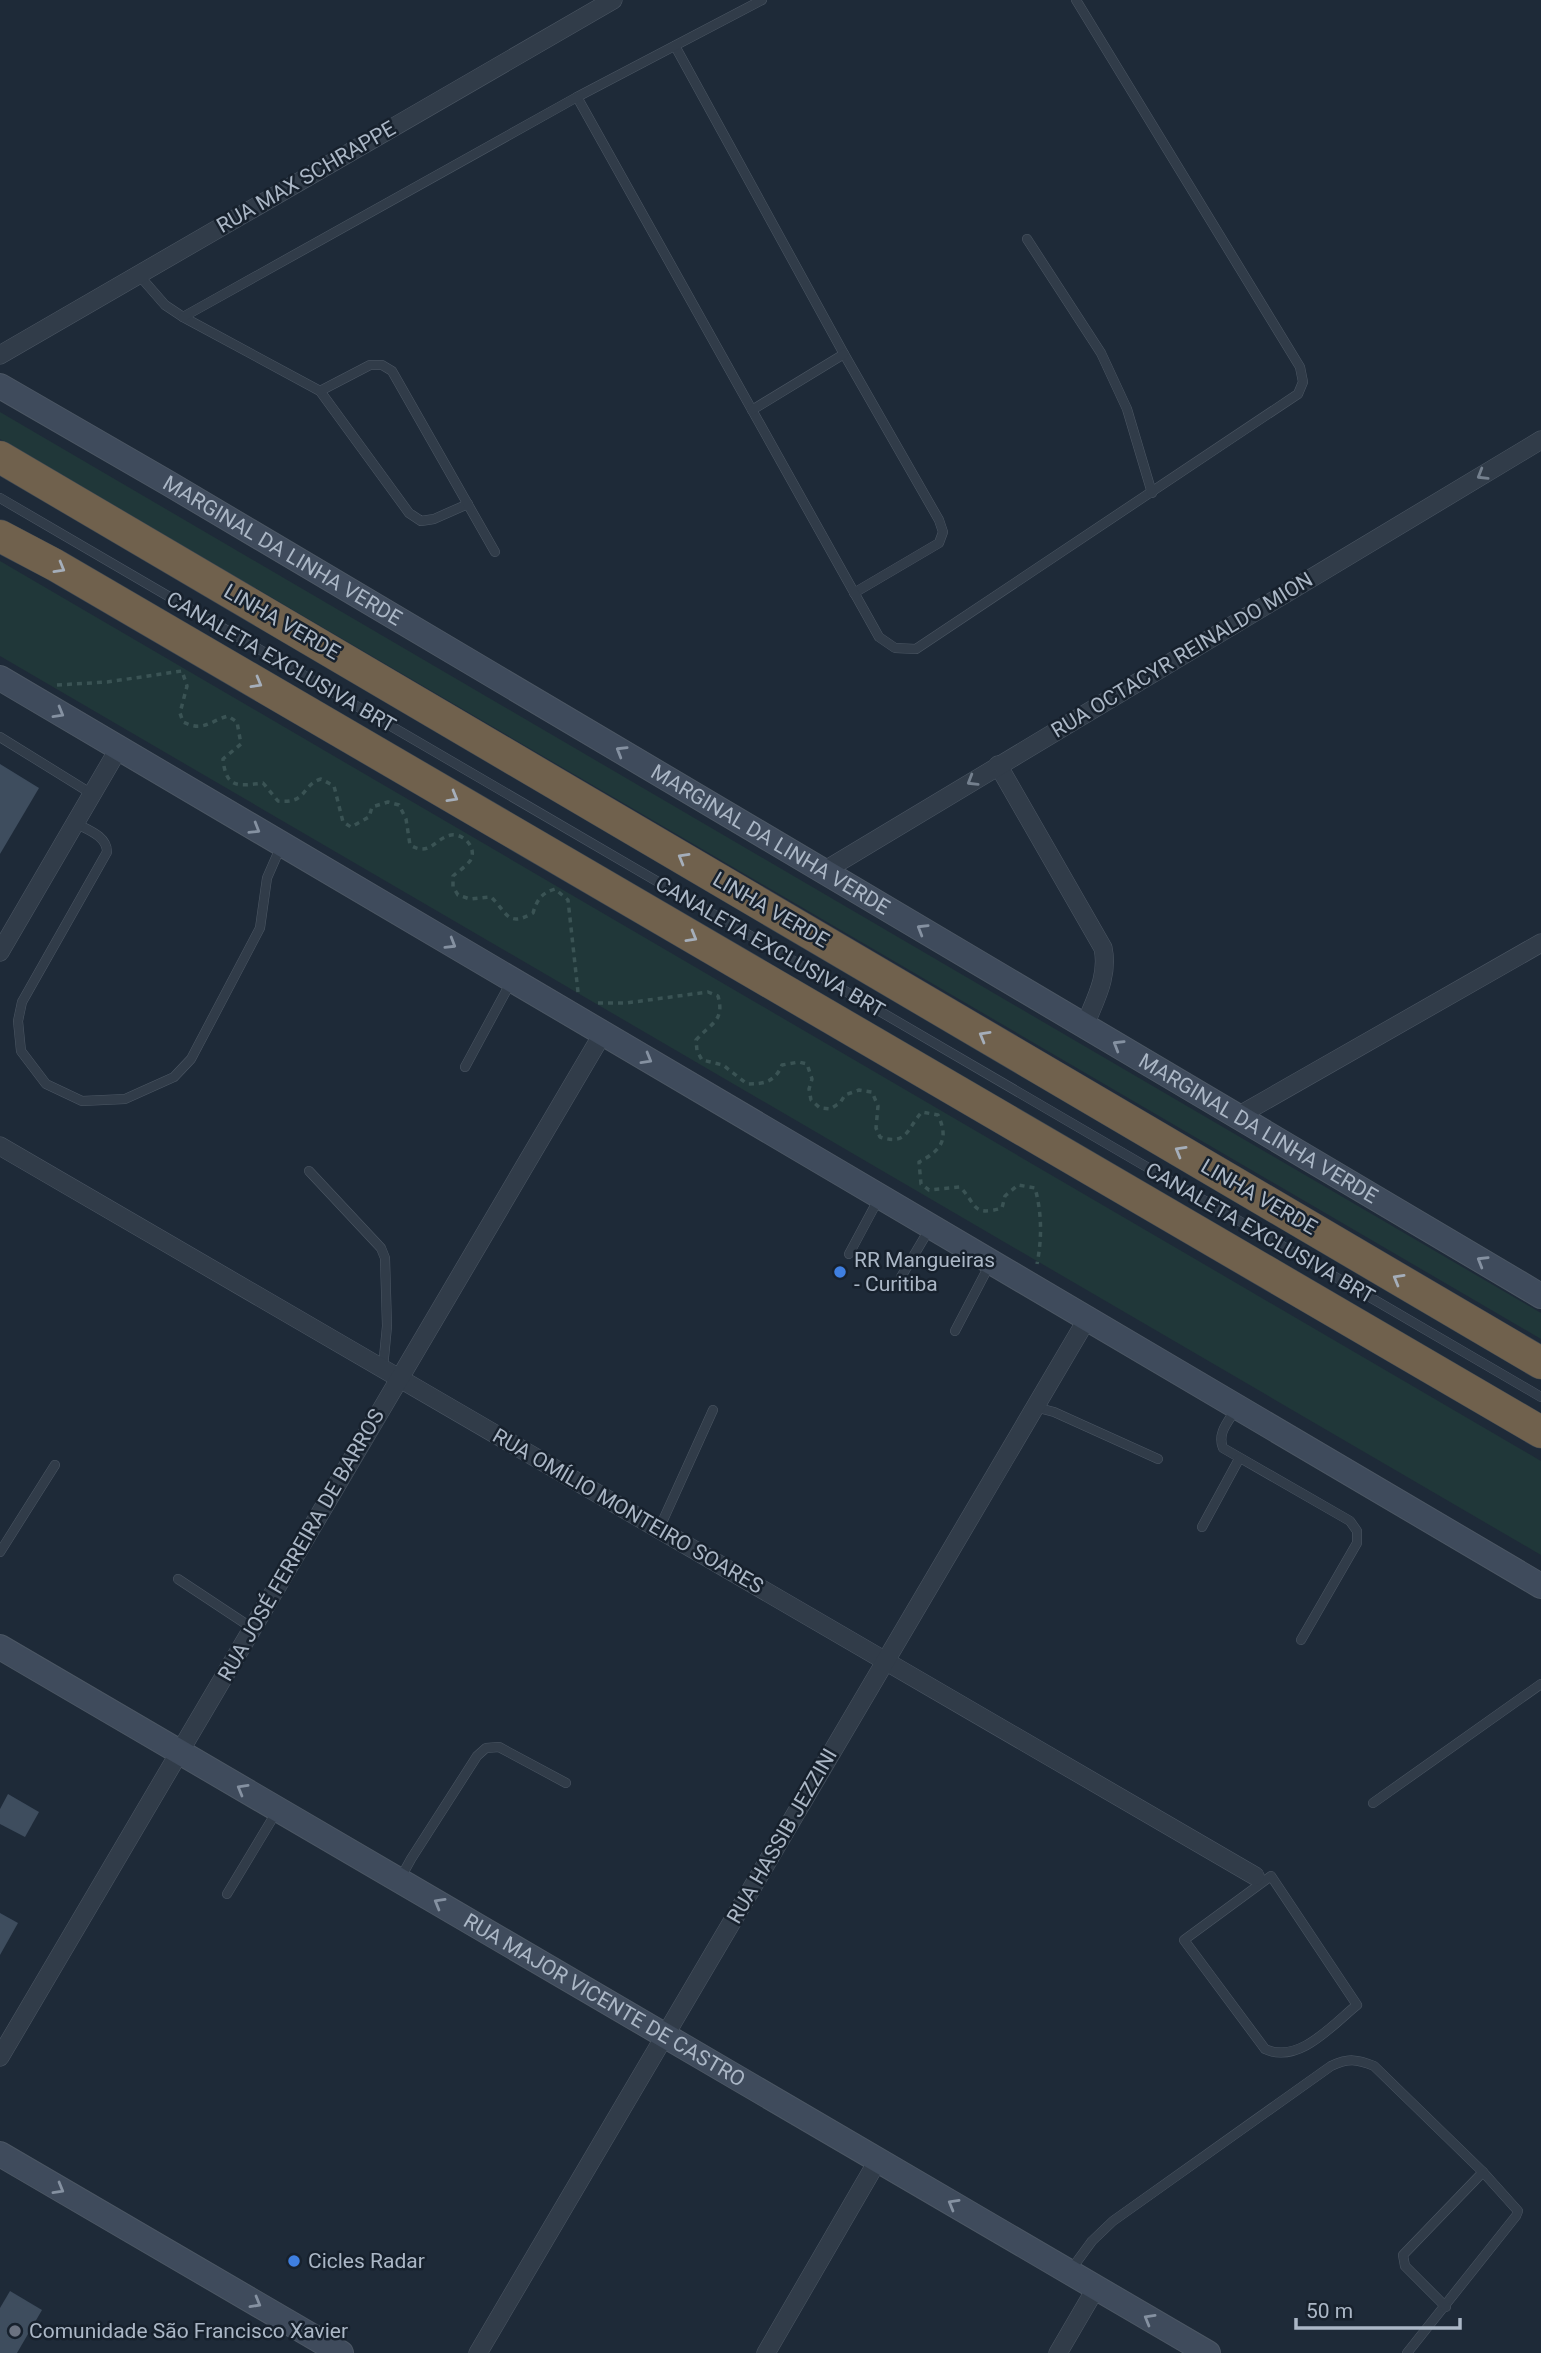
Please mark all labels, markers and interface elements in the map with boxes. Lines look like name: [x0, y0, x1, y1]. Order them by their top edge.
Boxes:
street label: RUA MAX SCHRAPPE: [213, 116, 400, 238]
one-way arrow: [1477, 467, 1490, 480]
street label: MARGINAL DA LINHA VERDE: [159, 470, 407, 632]
one-way arrow: [53, 560, 65, 573]
street label: RUA OCTACYR REINALDO MION: [1047, 567, 1317, 743]
street label: LINHA VERDE: [219, 579, 345, 665]
street label: CANALETA EXCLUSIVA BRT: [162, 586, 400, 738]
one-way arrow: [249, 675, 262, 688]
one-way arrow: [51, 705, 64, 718]
one-way arrow: [615, 746, 628, 759]
street label: MARGINAL DA LINHA VERDE: [647, 759, 895, 921]
one-way arrow: [967, 772, 980, 785]
one-way arrow: [446, 789, 459, 802]
one-way arrow: [247, 820, 260, 833]
one-way arrow: [677, 853, 690, 866]
street label: LINHA VERDE: [708, 867, 834, 953]
street label: CANALETA EXCLUSIVA BRT: [651, 871, 889, 1023]
one-way arrow: [917, 924, 930, 937]
one-way arrow: [685, 928, 698, 941]
one-way arrow: [443, 936, 456, 949]
one-way arrow: [979, 1031, 992, 1044]
one-way arrow: [1112, 1040, 1125, 1053]
street label: MARGINAL DA LINHA VERDE: [1135, 1048, 1383, 1210]
one-way arrow: [639, 1051, 652, 1064]
one-way arrow: [1175, 1146, 1188, 1159]
street label: LINHA VERDE: [1196, 1154, 1322, 1240]
street label: CANALETA EXCLUSIVA BRT: [1141, 1157, 1379, 1309]
place label: RR Mangueiras - Curitiba: [854, 1248, 995, 1296]
one-way arrow: [1477, 1256, 1490, 1269]
marker: RR Mangueiras - Curitiba: [832, 1264, 848, 1280]
one-way arrow: [1392, 1274, 1405, 1287]
street label: RUA JOSÉ FERREIRA DE BARROS: [213, 1405, 389, 1685]
street label: RUA OMÍLIO MONTEIRO SOARES: [488, 1424, 768, 1598]
street label: RUA HASSIB JEZZINI: [722, 1744, 842, 1928]
one-way arrow: [237, 1784, 250, 1797]
one-way arrow: [434, 1899, 447, 1912]
street label: RUA MAJOR VICENTE DE CASTRO: [460, 1909, 749, 2092]
one-way arrow: [52, 2181, 64, 2194]
one-way arrow: [947, 2199, 960, 2212]
place label: Cicles Radar: [308, 2249, 425, 2273]
marker: Cicles Radar: [286, 2253, 302, 2269]
scale bar: [1296, 2286, 1460, 2330]
one-way arrow: [248, 2295, 261, 2308]
text: 50 m: [1306, 2299, 1353, 2323]
one-way arrow: [1144, 2314, 1157, 2327]
place label: Comunidade São Francisco Xavier: [29, 2319, 348, 2343]
marker: Comunidade São Francisco Xavier: [7, 2323, 23, 2339]

